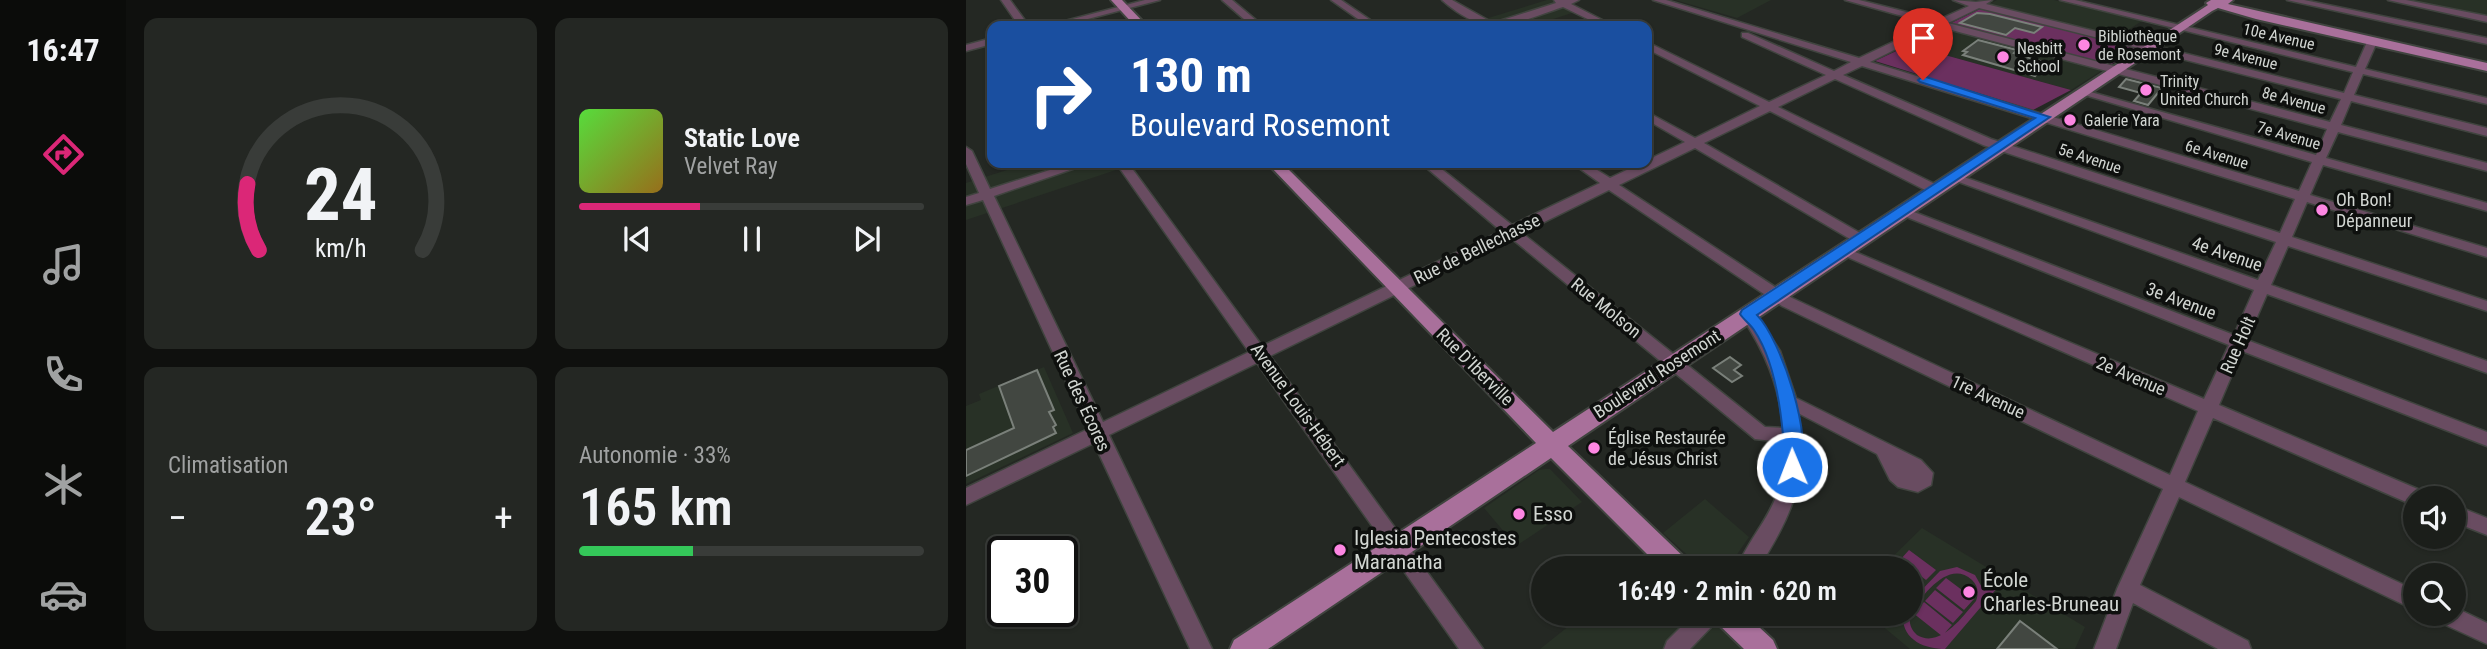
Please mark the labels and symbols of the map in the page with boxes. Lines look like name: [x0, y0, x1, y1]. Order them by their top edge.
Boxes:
pin: [1893, 8, 1953, 80]
street label: 10e Avenue: [2241, 19, 2317, 54]
place label: Bibliothèque de Rosemont: [2098, 27, 2181, 64]
marker: Bibliothèque de Rosemont: [2076, 37, 2092, 53]
place label: Nesbitt School: [2017, 39, 2063, 76]
street label: 9e Avenue: [2212, 39, 2280, 74]
marker: Nesbitt School: [1995, 49, 2011, 65]
place label: Trinity United Church: [2160, 72, 2249, 109]
marker: Trinity United Church: [2138, 82, 2154, 98]
street label: 8e Avenue: [2260, 83, 2328, 118]
place label: Galerie Yara: [2084, 111, 2160, 130]
marker: Galerie Yara: [2062, 112, 2078, 128]
street label: 7e Avenue: [2255, 117, 2323, 154]
street label: 6e Avenue: [2183, 136, 2251, 173]
street label: 5e Avenue: [2056, 139, 2124, 178]
place label: Oh Bon! Dépanneur: [2336, 189, 2413, 231]
marker: Oh Bon! Dépanneur: [2314, 202, 2330, 218]
street label: Rue de Bellechasse: [1410, 209, 1543, 288]
street label: 4e Avenue: [2189, 232, 2265, 275]
street label: Rue Molson: [1567, 273, 1645, 342]
street label: 3e Avenue: [2143, 278, 2219, 323]
street label: Rue Holt: [2216, 313, 2259, 377]
street label: Rue D'Iberville: [1432, 324, 1518, 410]
street label: Boulevard Rosemont: [1590, 325, 1724, 422]
street label: Avenue Louis-Hébert: [1247, 339, 1350, 470]
street label: Rue des Écores: [1050, 347, 1115, 454]
street label: 2e Avenue: [2093, 352, 2169, 400]
street label: 1re Avenue: [1948, 370, 2028, 423]
place label: Église Restaurée de Jésus Christ: [1608, 427, 1726, 469]
position arrow: [1755, 430, 1829, 504]
marker: Église Restaurée de Jésus Christ: [1586, 440, 1602, 456]
place label: Esso: [1533, 502, 1573, 526]
marker: Esso: [1511, 506, 1527, 522]
place label: Iglesia Pentecostes Maranatha: [1354, 526, 1517, 574]
speed limit sign: 30: [987, 536, 1078, 627]
marker: Iglesia Pentecostes Maranatha: [1332, 542, 1348, 558]
place label: École Charles-Bruneau: [1983, 568, 2119, 616]
marker: École Charles-Bruneau: [1961, 584, 1977, 600]

